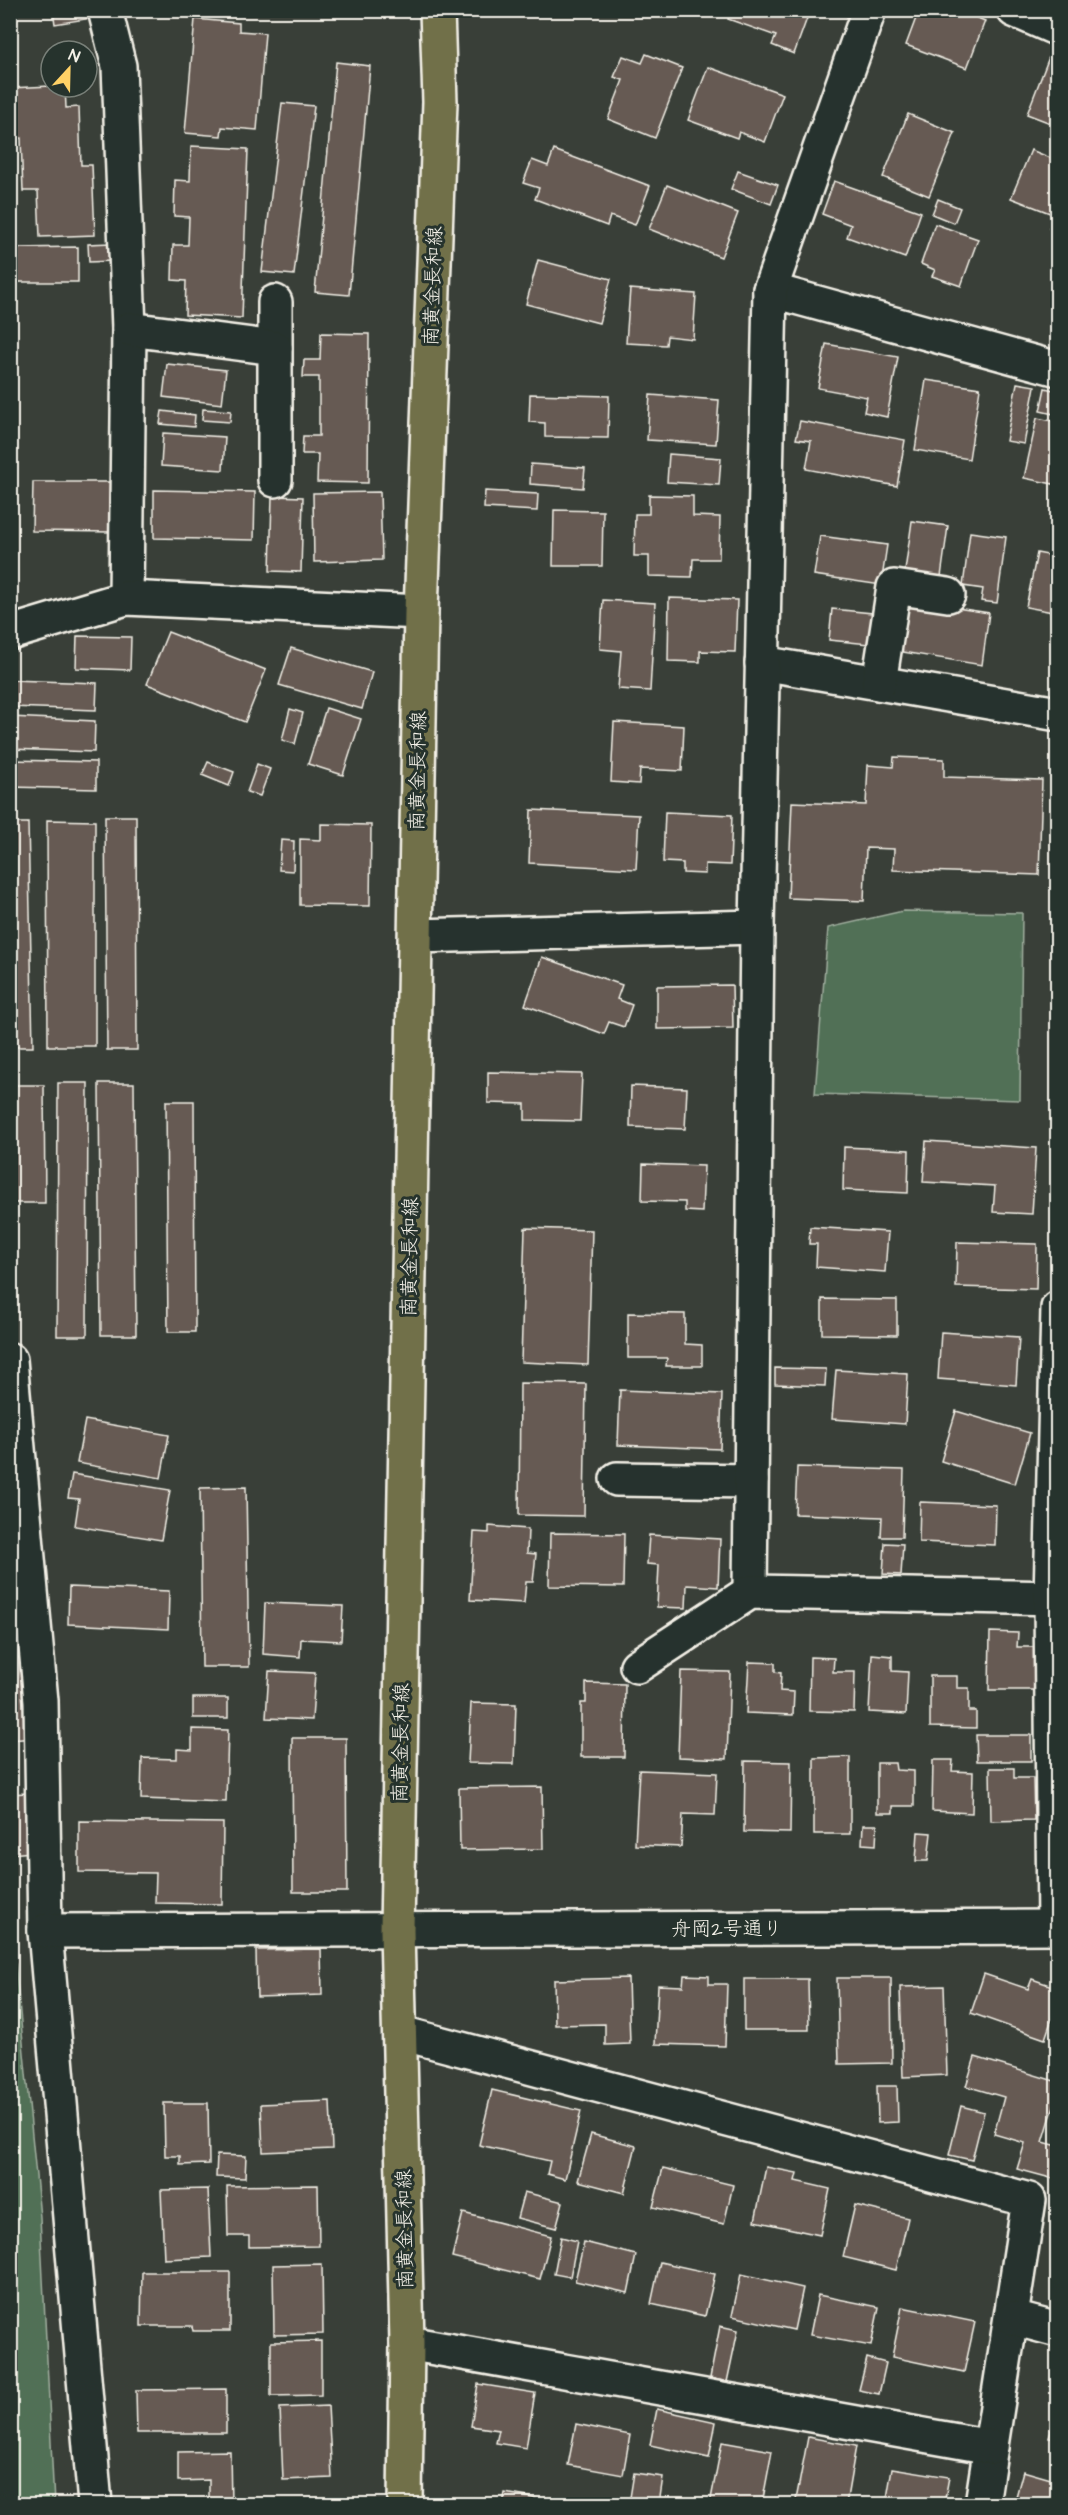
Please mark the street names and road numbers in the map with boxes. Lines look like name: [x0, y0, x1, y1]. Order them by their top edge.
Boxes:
street label: 南黄金長和線: [417, 226, 449, 346]
street label: 南黄金長和線: [403, 711, 433, 831]
street label: 南黄金長和線: [395, 1197, 425, 1317]
street label: 南黄金長和線: [386, 1683, 416, 1803]
street label: 舟岡2号通り: [671, 1915, 783, 1943]
street label: 南黄金長和線: [390, 2169, 420, 2289]

